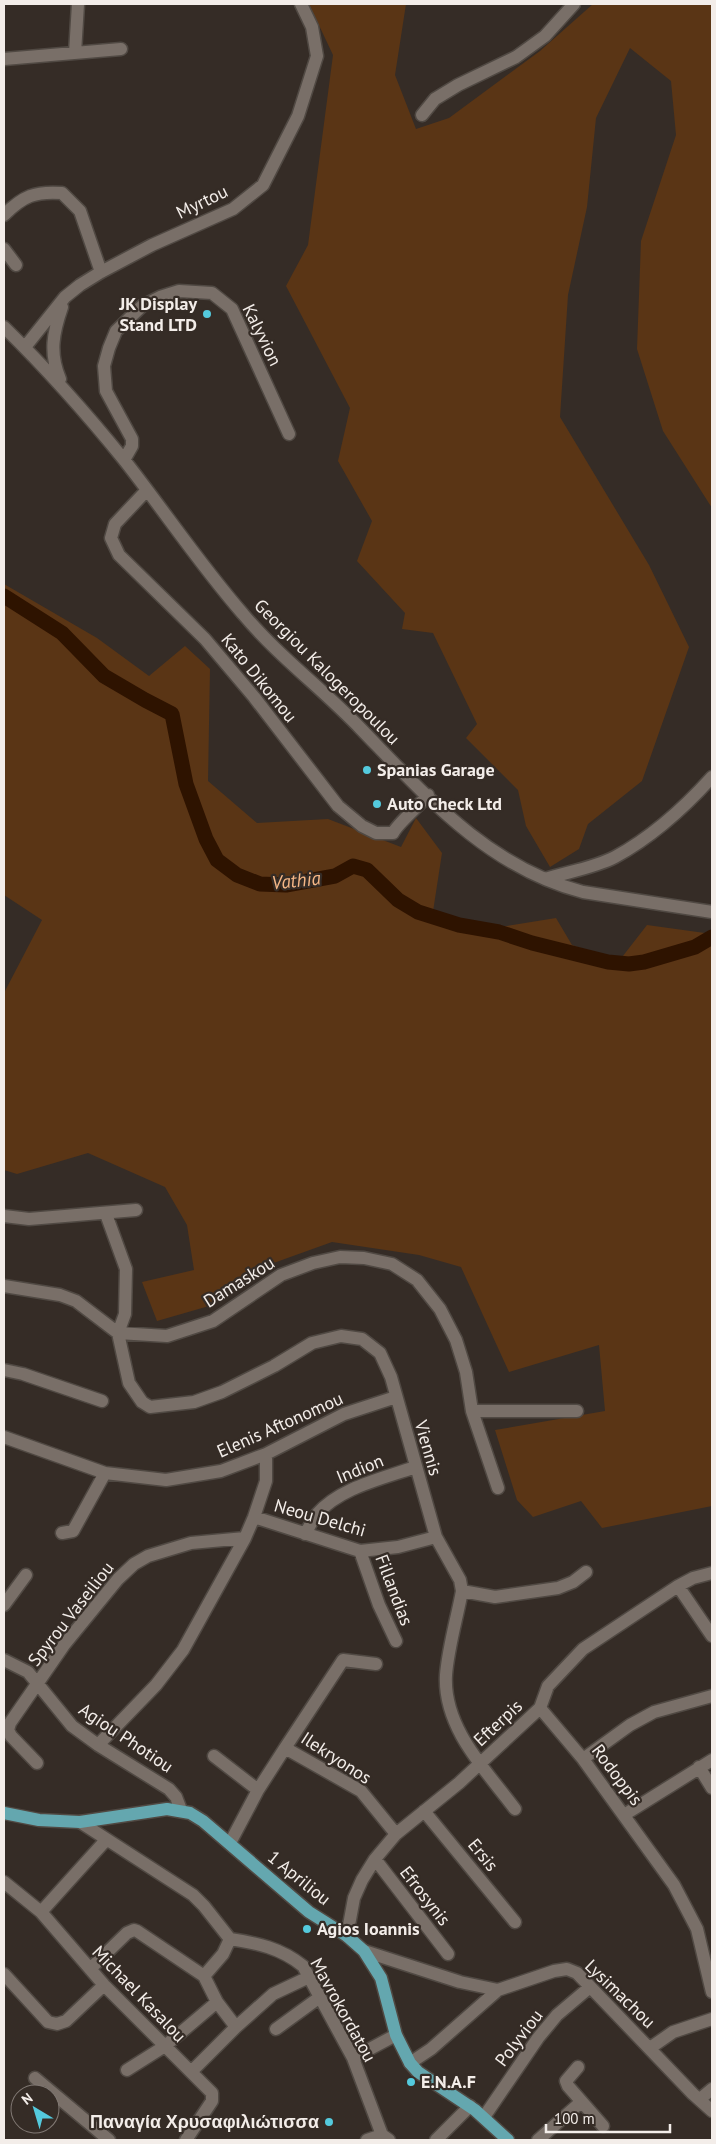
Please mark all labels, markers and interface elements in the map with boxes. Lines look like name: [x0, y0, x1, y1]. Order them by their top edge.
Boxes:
street label: Myrtou: [172, 179, 231, 224]
place label: JK Display Stand LTD: [118, 292, 197, 336]
street label: Kalyvion: [238, 300, 287, 370]
marker: JK Display Stand LTD: [201, 308, 213, 320]
street label: Georgiou Kalogeropoulou: [250, 594, 405, 749]
street label: Kato Dikomou: [216, 628, 302, 727]
place label: Spanias Garage: [377, 758, 495, 781]
marker: Spanias Garage: [361, 764, 373, 776]
place label: Auto Check Ltd: [387, 792, 502, 815]
marker: Auto Check Ltd: [371, 798, 383, 810]
water label: Vathia: [270, 865, 322, 894]
street label: Damaskou: [199, 1251, 279, 1312]
street label: Elenis Aftonomou: [213, 1386, 346, 1463]
street label: Viennis: [409, 1417, 447, 1478]
street label: Indion: [333, 1449, 387, 1488]
street label: Neou Delchi: [272, 1493, 369, 1542]
street label: Fillandias: [370, 1551, 419, 1629]
street label: Spyrou Vaseiliou: [23, 1557, 119, 1671]
street label: Efterpis: [468, 1694, 527, 1751]
street label: Agiou Photiou: [75, 1698, 178, 1778]
street label: Ilekryonos: [297, 1726, 376, 1789]
street label: Rodoppis: [587, 1740, 648, 1810]
street label: Ersis: [463, 1834, 504, 1876]
street label: 1 Apriliou: [263, 1845, 336, 1910]
street label: Efrosynis: [395, 1861, 456, 1930]
place label: Agios Ioannis: [317, 1917, 420, 1940]
marker: Agios Ioannis: [301, 1923, 313, 1935]
street label: Michael Kasalou: [87, 1940, 191, 2047]
street label: Mavrokordatou: [305, 1954, 382, 2066]
street label: Lysimachou: [580, 1954, 660, 2033]
street label: Polyviou: [490, 2005, 548, 2071]
place label: E.N.A.F: [421, 2070, 476, 2093]
marker: E.N.A.F: [405, 2076, 417, 2088]
north arrow: [10, 2084, 60, 2134]
text: N: [18, 2089, 36, 2109]
scale bar: [546, 2102, 670, 2134]
text: 100 m: [554, 2109, 595, 2128]
place label: Παναγία Χρυσαφιλιώτισσα: [90, 2110, 319, 2133]
marker: Παναγία Χρυσαφιλιώτισσα: [323, 2116, 335, 2128]

